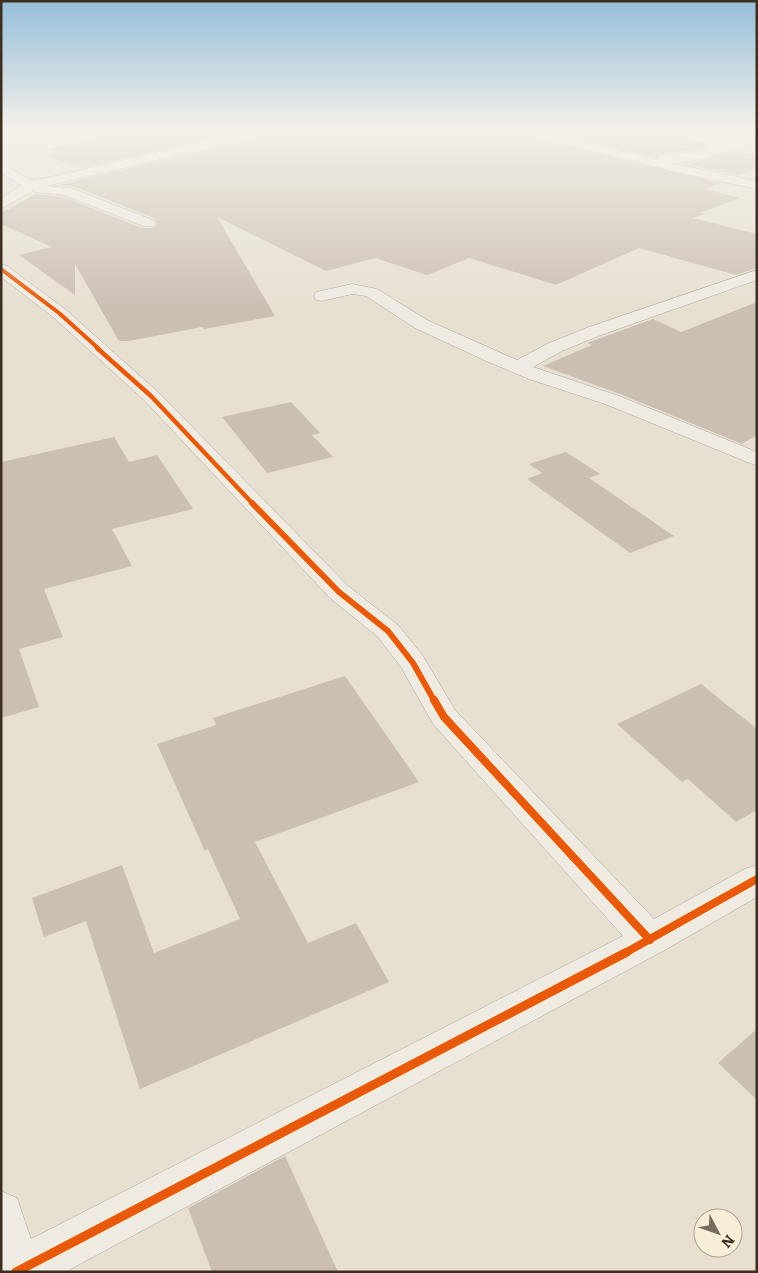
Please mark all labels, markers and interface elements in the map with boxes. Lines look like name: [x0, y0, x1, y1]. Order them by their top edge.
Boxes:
north arrow: [693, 1208, 743, 1258]
text: N: [717, 1231, 740, 1253]

